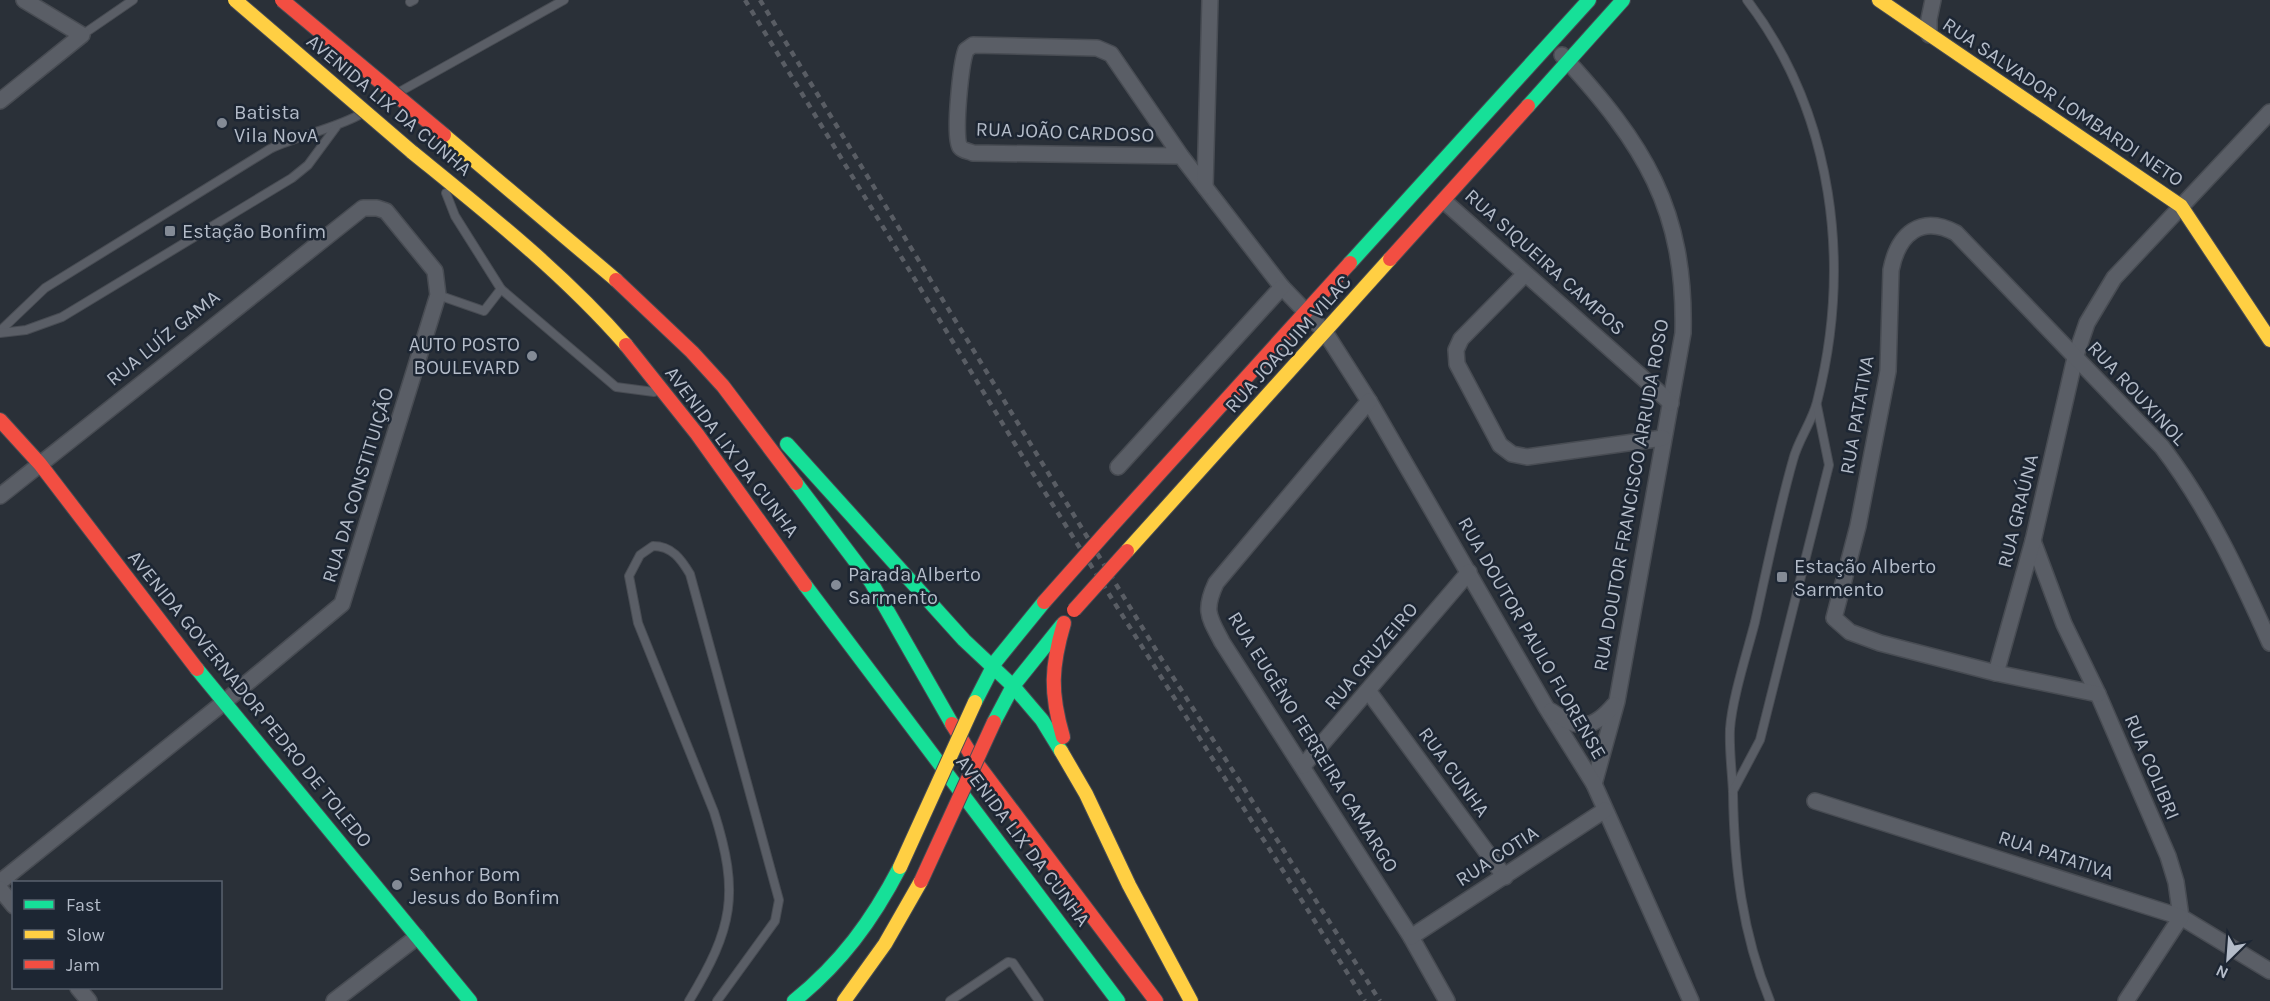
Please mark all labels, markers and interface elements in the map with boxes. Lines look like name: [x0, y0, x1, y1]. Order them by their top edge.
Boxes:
street label: RUA SALVADOR LOMBARDI NETO: [1938, 13, 2188, 191]
street label: AVENIDA LIX DA CUNHA: [302, 29, 476, 181]
place label: Batista Vila NovA: [234, 101, 318, 147]
marker: Batista Vila NovA: [215, 116, 229, 130]
street label: RUA JOÃO CARDOSO: [975, 117, 1155, 147]
street label: RUA SIQUEIRA CAMPOS: [1460, 184, 1630, 340]
place label: Estação Bonfim: [182, 220, 326, 243]
marker: Estação Bonfim: [163, 224, 177, 238]
street label: RUA JOAQUIM VILAC: [1220, 270, 1356, 418]
street label: RUA LUÍZ GAMA: [101, 285, 224, 391]
street label: RUA DOUTOR FRANCISCO ARRUDA ROSO: [1589, 317, 1673, 673]
place label: AUTO POSTO BOULEVARD: [409, 333, 520, 379]
street label: RUA ROUXINOL: [2083, 336, 2192, 450]
marker: AUTO POSTO BOULEVARD: [525, 349, 539, 363]
street label: RUA PATATIVA: [1835, 354, 1879, 476]
street label: AVENIDA LIX DA CUNHA: [660, 362, 804, 542]
street label: RUA DA CONSTITUIÇÃO: [317, 385, 399, 585]
street label: RUA GRAÚNA: [1992, 452, 2043, 570]
street label: RUA DOUTOR PAULO FLORENSE: [1453, 513, 1611, 763]
street label: AVENIDA GOVERNADOR PEDRO DE TOLEDO: [123, 546, 377, 852]
place label: Estação Alberto Sarmento: [1794, 555, 1936, 601]
place label: Parada Alberto Sarmento: [848, 563, 981, 609]
marker: Estação Alberto Sarmento: [1775, 570, 1789, 584]
marker: Parada Alberto Sarmento: [829, 578, 843, 592]
street label: RUA CRUZEIRO: [1319, 598, 1423, 714]
street label: RUA EUGÊNO FERREIRA CAMARGO: [1223, 607, 1403, 877]
street label: RUA COLIBRI: [2120, 711, 2184, 823]
street label: RUA CUNHA: [1414, 723, 1494, 821]
street label: AVENIDA LIX DA CUNHA: [951, 751, 1095, 931]
street label: RUA COTIA: [1451, 821, 1543, 891]
street label: RUA PATATIVA: [1995, 826, 2117, 884]
place label: Senhor Bom Jesus do Bonfim: [409, 863, 560, 909]
marker: Senhor Bom Jesus do Bonfim: [390, 878, 404, 892]
legend: [12, 881, 222, 989]
text: Fast: [66, 894, 101, 916]
text: Slow: [66, 924, 105, 946]
north arrow: [2198, 929, 2258, 989]
text: Jam: [66, 954, 100, 976]
text: N: [2213, 961, 2231, 983]

